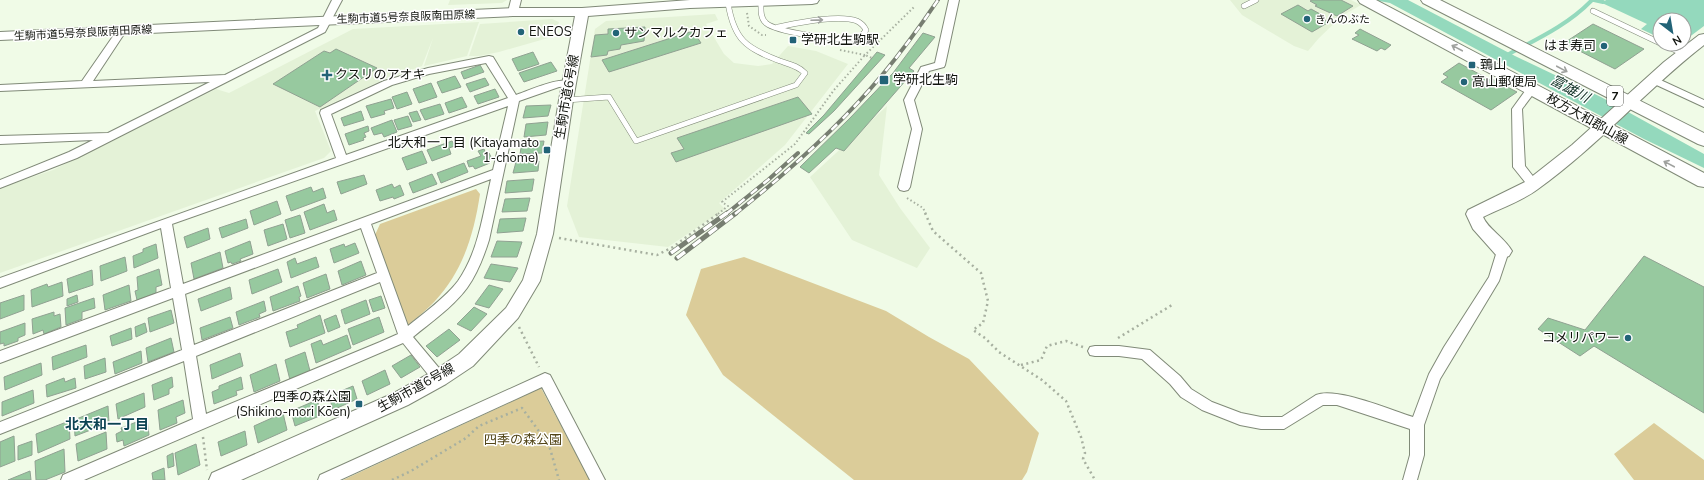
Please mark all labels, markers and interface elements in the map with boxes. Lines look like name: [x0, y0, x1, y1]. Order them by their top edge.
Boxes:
street label: 生駒市道5号奈良阪南田原線: [336, 7, 476, 27]
place label: きんのぶた: [1315, 12, 1370, 27]
north arrow: [1652, 12, 1692, 52]
marker: きんのぶた: [1302, 14, 1312, 24]
one-way arrow: [810, 17, 823, 24]
street label: 生駒市道5号奈良阪南田原線: [13, 22, 153, 44]
place label: ENEOS: [529, 23, 572, 41]
place label: サンマルクカフェ: [624, 24, 728, 42]
marker: ENEOS: [516, 27, 526, 37]
marker: サンマルクカフェ: [611, 28, 621, 38]
place label: 学研北生駒駅: [801, 31, 879, 49]
text: N: [1670, 32, 1684, 49]
marker: 学研北生駒駅: [788, 35, 798, 45]
place label: はま寿司: [1544, 37, 1596, 55]
marker: はま寿司: [1599, 41, 1609, 51]
one-way arrow: [1451, 44, 1463, 52]
street label: 生駒市道6号線: [551, 53, 583, 141]
place label: 鵄山: [1480, 56, 1506, 74]
marker: 鵄山: [1467, 60, 1477, 70]
one-way arrow: [1556, 65, 1568, 73]
place label: クスリのアオキ: [335, 66, 426, 84]
marker: クスリのアオキ: [322, 70, 332, 80]
place label: 学研北生駒: [893, 71, 958, 89]
water label: 富雄川: [1547, 71, 1595, 108]
place label: 高山郵便局: [1472, 73, 1537, 91]
marker: 学研北生駒: [878, 74, 890, 86]
marker: 高山郵便局: [1459, 77, 1469, 87]
road number: 7: [1607, 86, 1623, 106]
street label: 枚方大和郡山線: [1543, 89, 1631, 149]
place label: 北大和一丁目 (Kitayamato 1-chōme): [388, 134, 539, 167]
marker: 北大和一丁目 (Kitayamato 1-chōme): [542, 145, 552, 155]
one-way arrow: [1664, 159, 1676, 167]
place label: コメリパワー: [1542, 329, 1620, 347]
marker: コメリパワー: [1623, 333, 1633, 343]
street label: 生駒市道6号線: [374, 359, 458, 417]
place label: 四季の森公園 (Shikino-mori Kōen): [236, 388, 351, 421]
marker: 四季の森公園 (Shikino-mori Kōen): [354, 399, 364, 409]
district label: 北大和一丁目: [65, 415, 149, 434]
park label: 四季の森公園: [484, 431, 562, 449]

